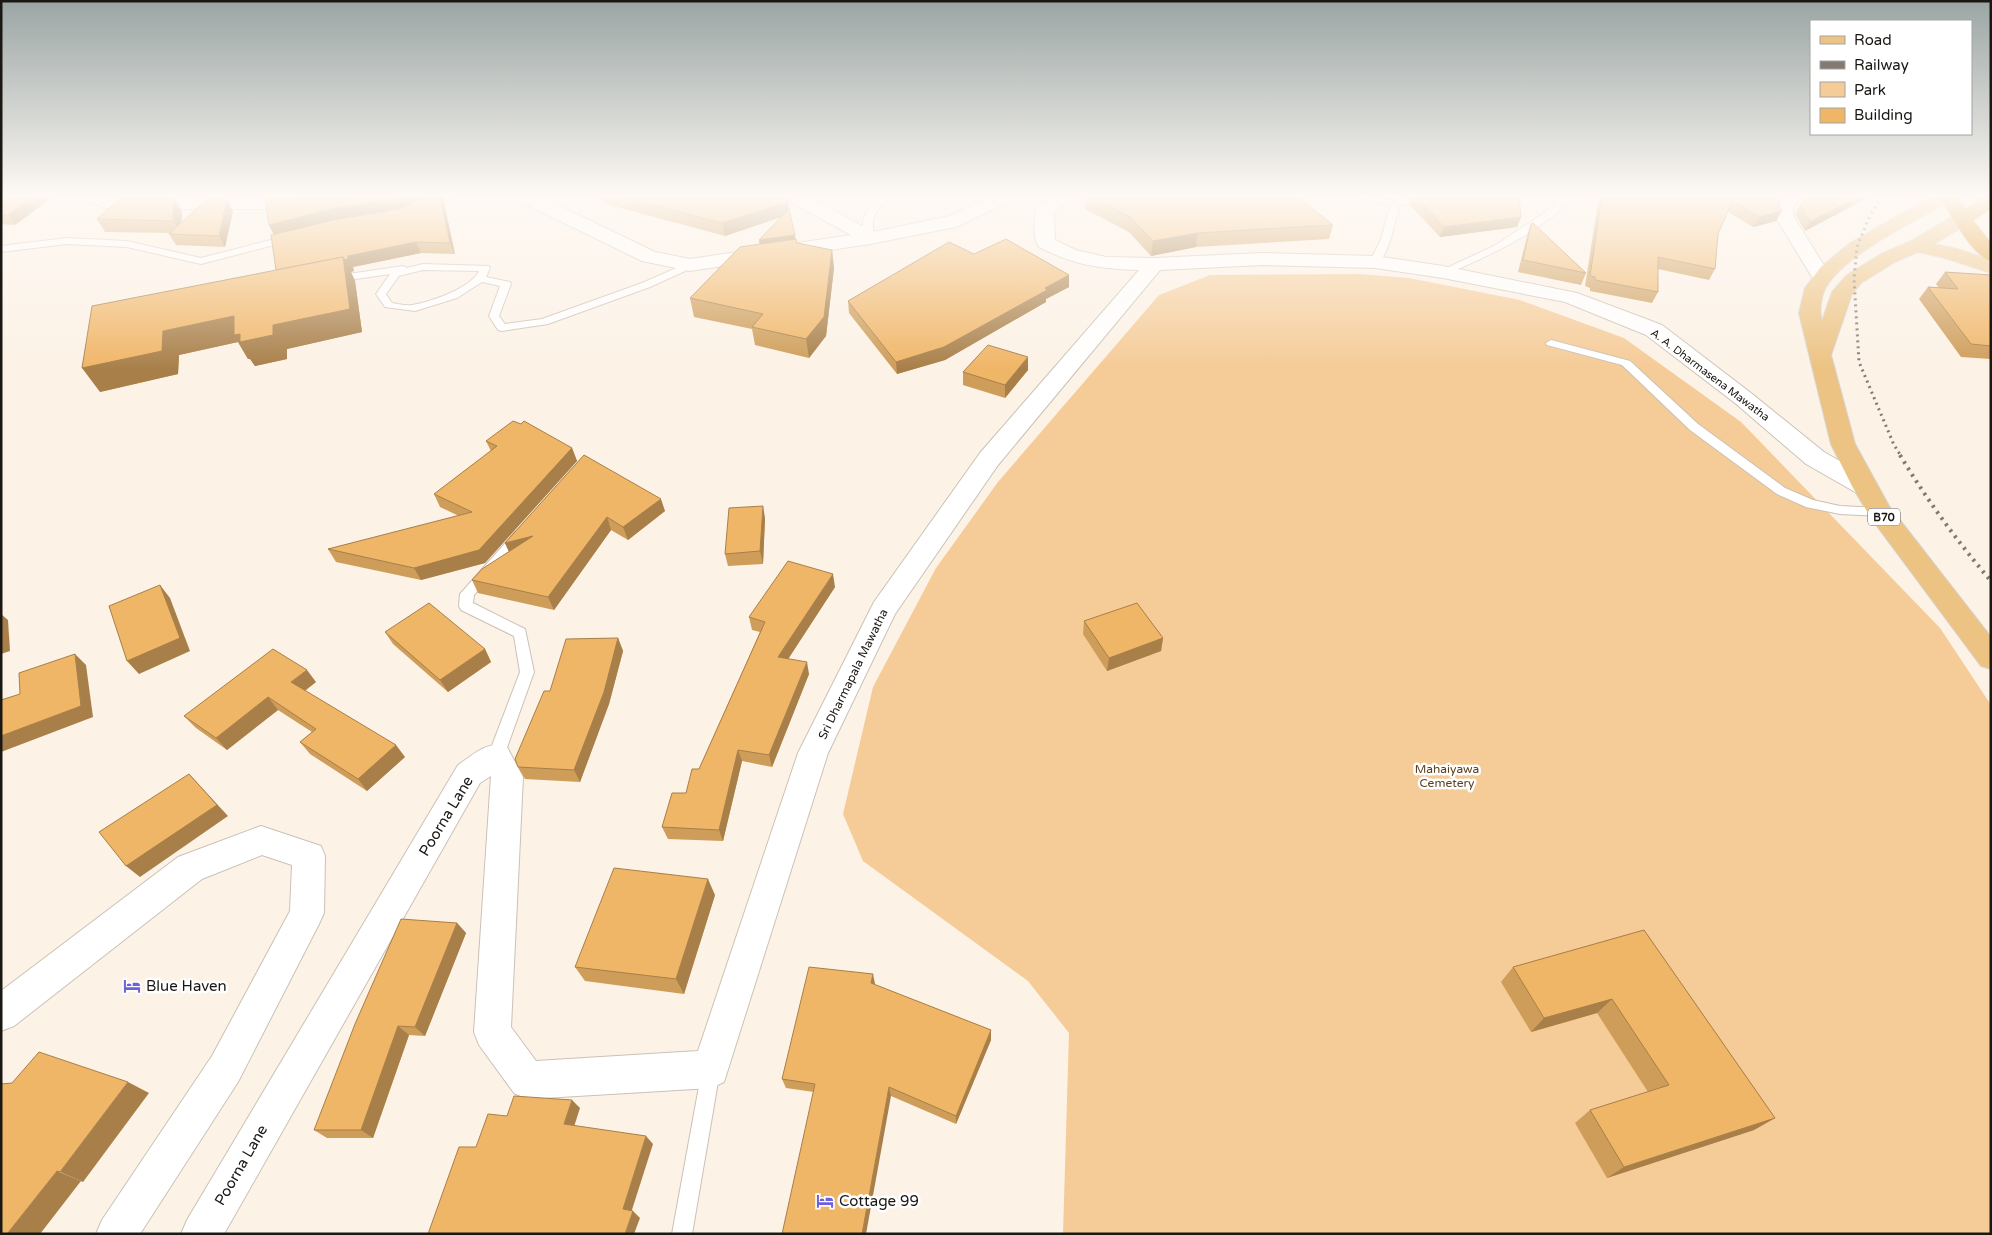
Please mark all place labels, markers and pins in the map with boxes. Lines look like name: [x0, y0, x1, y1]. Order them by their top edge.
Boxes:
hotel icon: Blue Haven: [122, 976, 142, 996]
place label: Blue Haven: [146, 977, 227, 995]
hotel icon: Cottage 99: [815, 1191, 835, 1211]
place label: Cottage 99: [839, 1192, 919, 1210]

